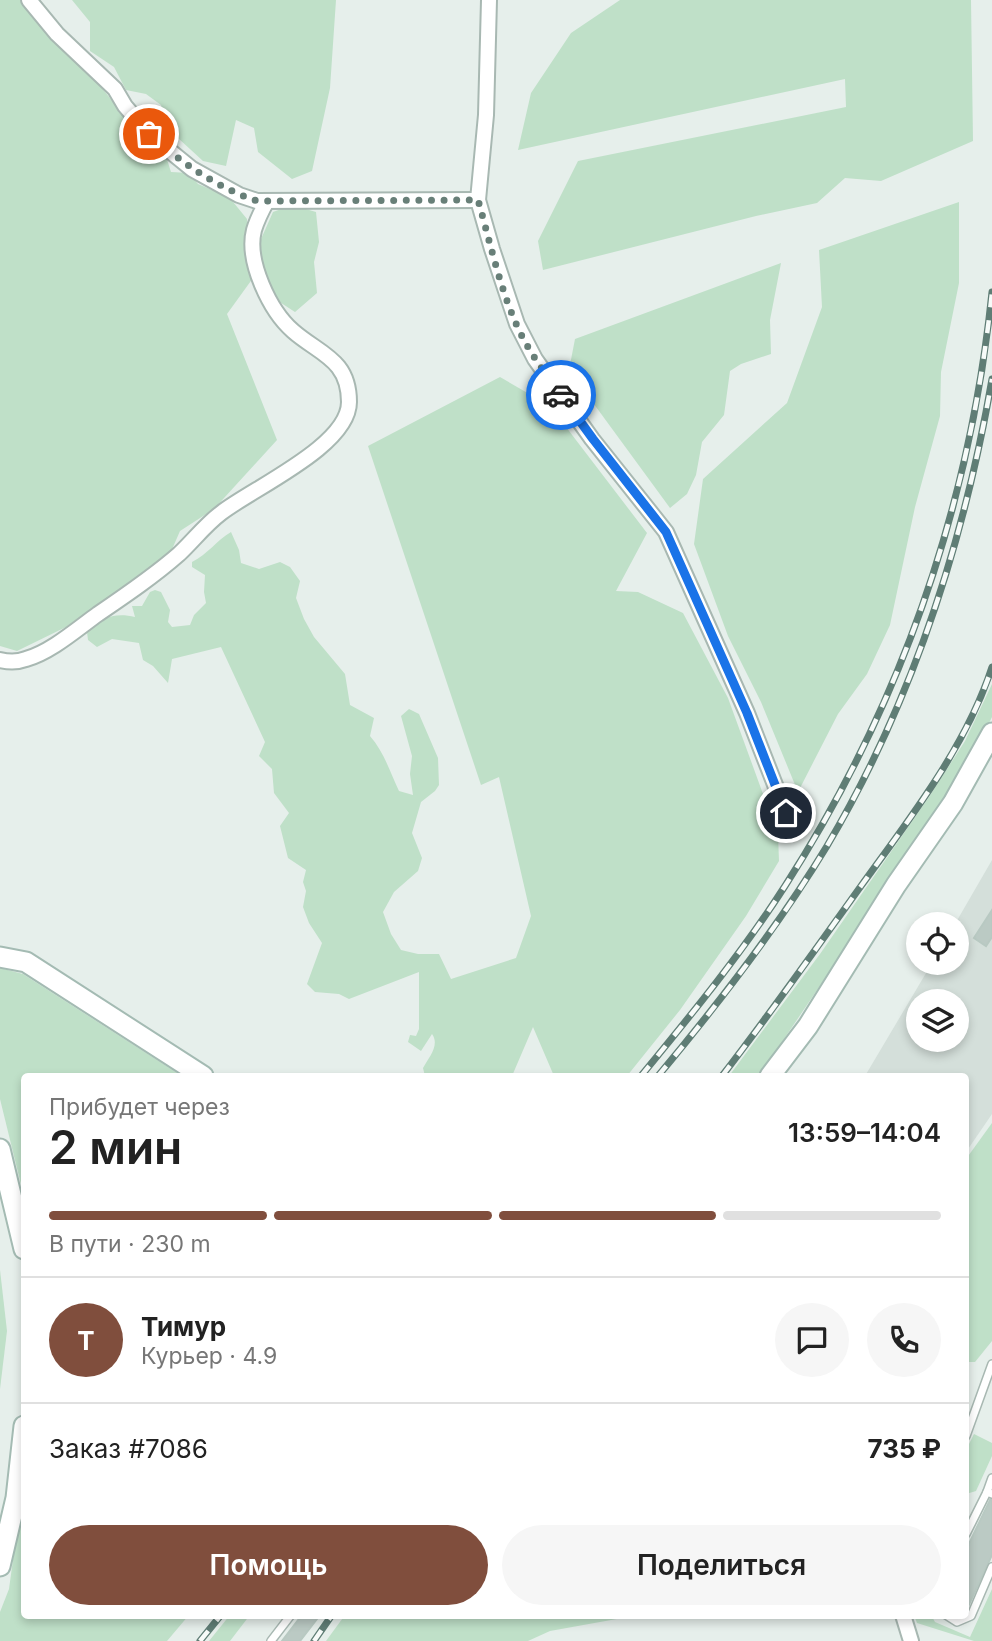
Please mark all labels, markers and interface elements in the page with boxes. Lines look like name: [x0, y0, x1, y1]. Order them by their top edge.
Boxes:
pin: [119, 104, 179, 164]
icon: bag: [130, 115, 168, 153]
courier: [526, 360, 596, 430]
icon: car: [542, 376, 580, 414]
pin: [756, 783, 816, 843]
icon: home: [767, 794, 805, 832]
map controls: [906, 912, 969, 1052]
button: locate: [906, 912, 969, 975]
button: layers: [906, 989, 969, 1052]
text: Прибудет через: [49, 1093, 230, 1121]
text: 13:59–14:04: [788, 1117, 941, 1148]
text: 2 мин: [49, 1119, 182, 1175]
text: В пути · 230 m: [49, 1230, 211, 1258]
button: chat: [775, 1303, 849, 1377]
button: phone: [867, 1303, 941, 1377]
text: Тимур: [141, 1311, 226, 1342]
text: Т: [77, 1325, 95, 1356]
text: Курьер · 4.9: [141, 1342, 277, 1370]
text: Заказ #7086: [49, 1433, 208, 1464]
text: 735 ₽: [867, 1433, 941, 1464]
button: Помощь: [49, 1525, 488, 1605]
button: Поделиться: [502, 1525, 941, 1605]

